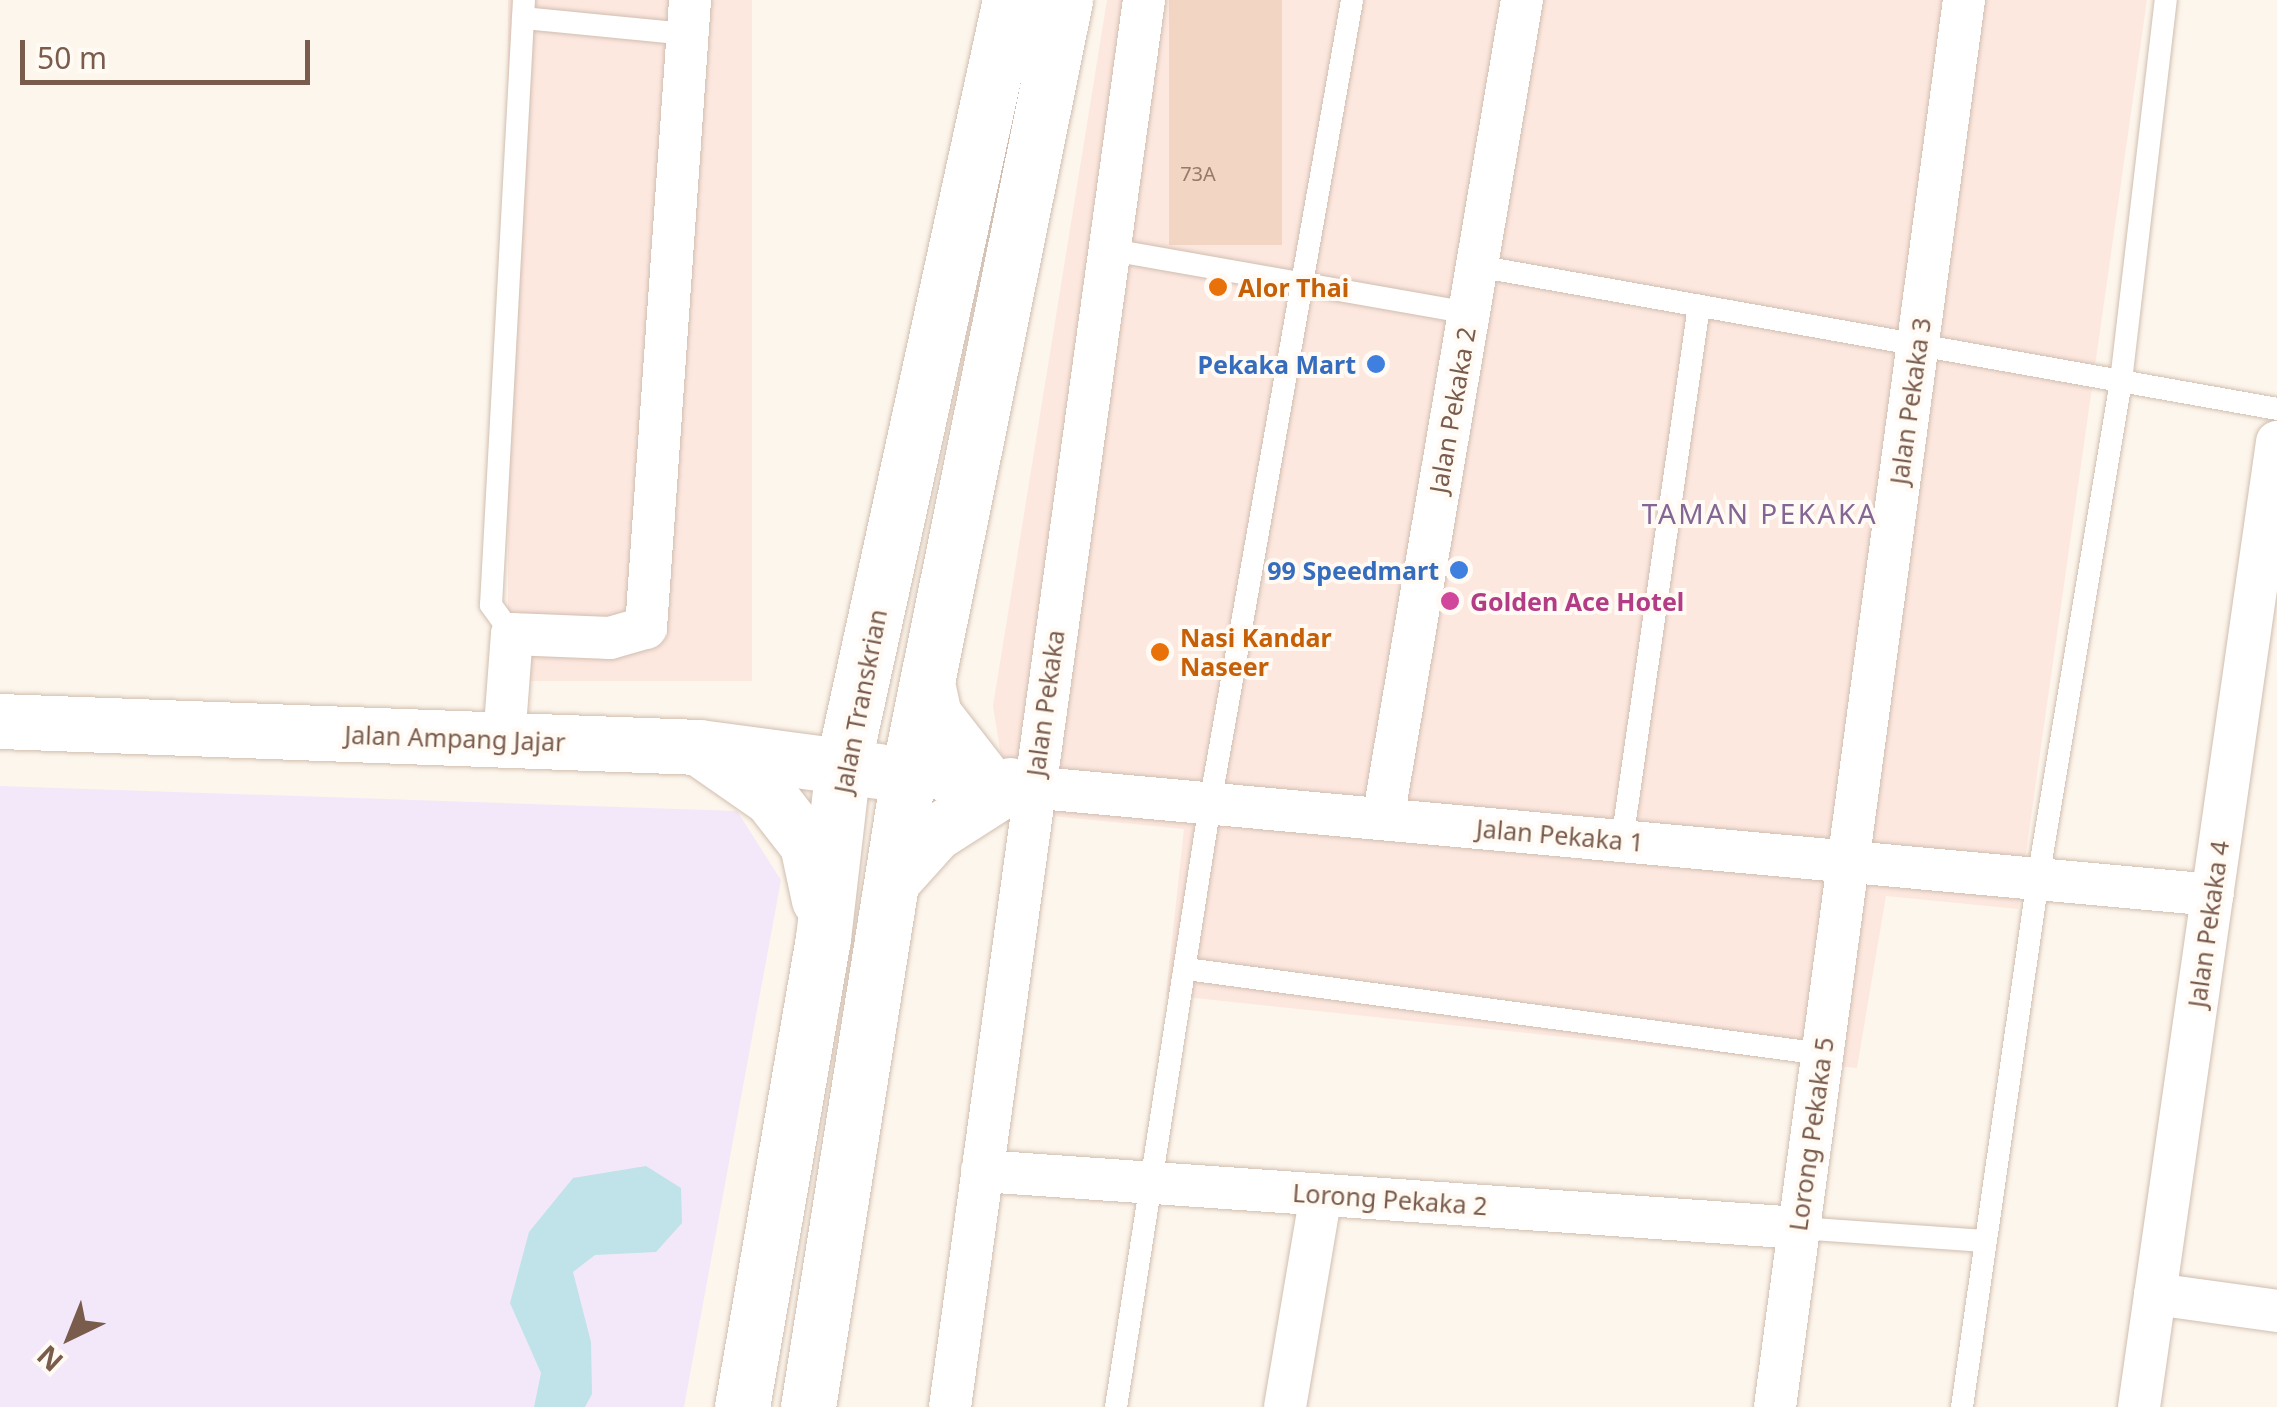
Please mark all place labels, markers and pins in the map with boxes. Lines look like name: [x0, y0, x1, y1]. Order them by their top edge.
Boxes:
place label: Alor Thai: [1238, 272, 1349, 302]
marker: Alor Thai: [1207, 276, 1229, 298]
place label: Pekaka Mart: [1198, 349, 1356, 379]
marker: Pekaka Mart: [1365, 353, 1387, 375]
place label: 99 Speedmart: [1267, 555, 1439, 585]
marker: 99 Speedmart: [1448, 559, 1470, 581]
place label: Golden Ace Hotel: [1470, 586, 1684, 616]
marker: Golden Ace Hotel: [1439, 590, 1461, 612]
place label: Nasi Kandar Naseer: [1180, 623, 1332, 682]
marker: Nasi Kandar Naseer: [1149, 641, 1171, 663]

